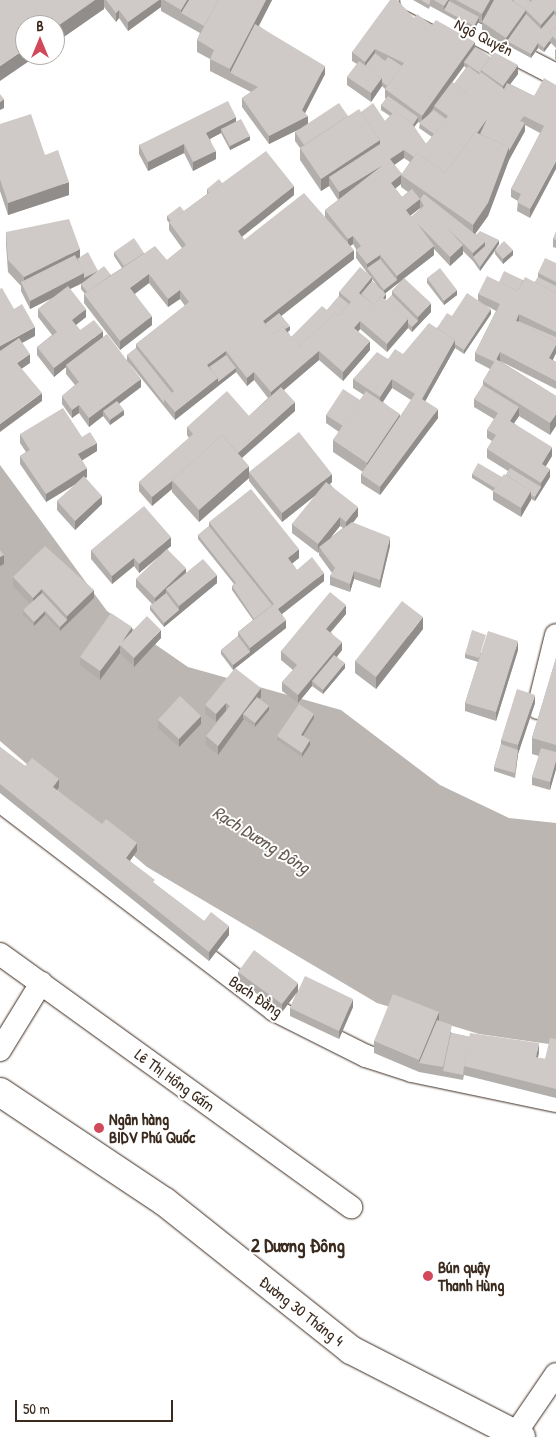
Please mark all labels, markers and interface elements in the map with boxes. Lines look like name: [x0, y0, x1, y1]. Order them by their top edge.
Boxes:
street label: Ngô Quyền: [452, 14, 516, 60]
north arrow: [15, 15, 65, 65]
text: B: [36, 16, 44, 35]
water label: Rạch Dương Đông: [208, 802, 314, 878]
street label: Bạch Đằng: [226, 971, 286, 1021]
street label: Lê Thị Hồng Gấm: [131, 1045, 219, 1115]
place label: Ngân hàng BIDV Phú Quốc: [109, 1109, 195, 1147]
marker: Ngân hàng BIDV Phú Quốc: [93, 1122, 105, 1134]
district label: 2 Dương Đông: [251, 1235, 345, 1257]
place label: Bún quậy Thanh Hùng: [438, 1257, 504, 1295]
marker: Bún quậy Thanh Hùng: [422, 1270, 434, 1282]
street label: Đường 30 Tháng 4: [256, 1272, 348, 1350]
scale bar: [18, 1390, 175, 1422]
text: 50 m: [23, 1398, 50, 1419]

